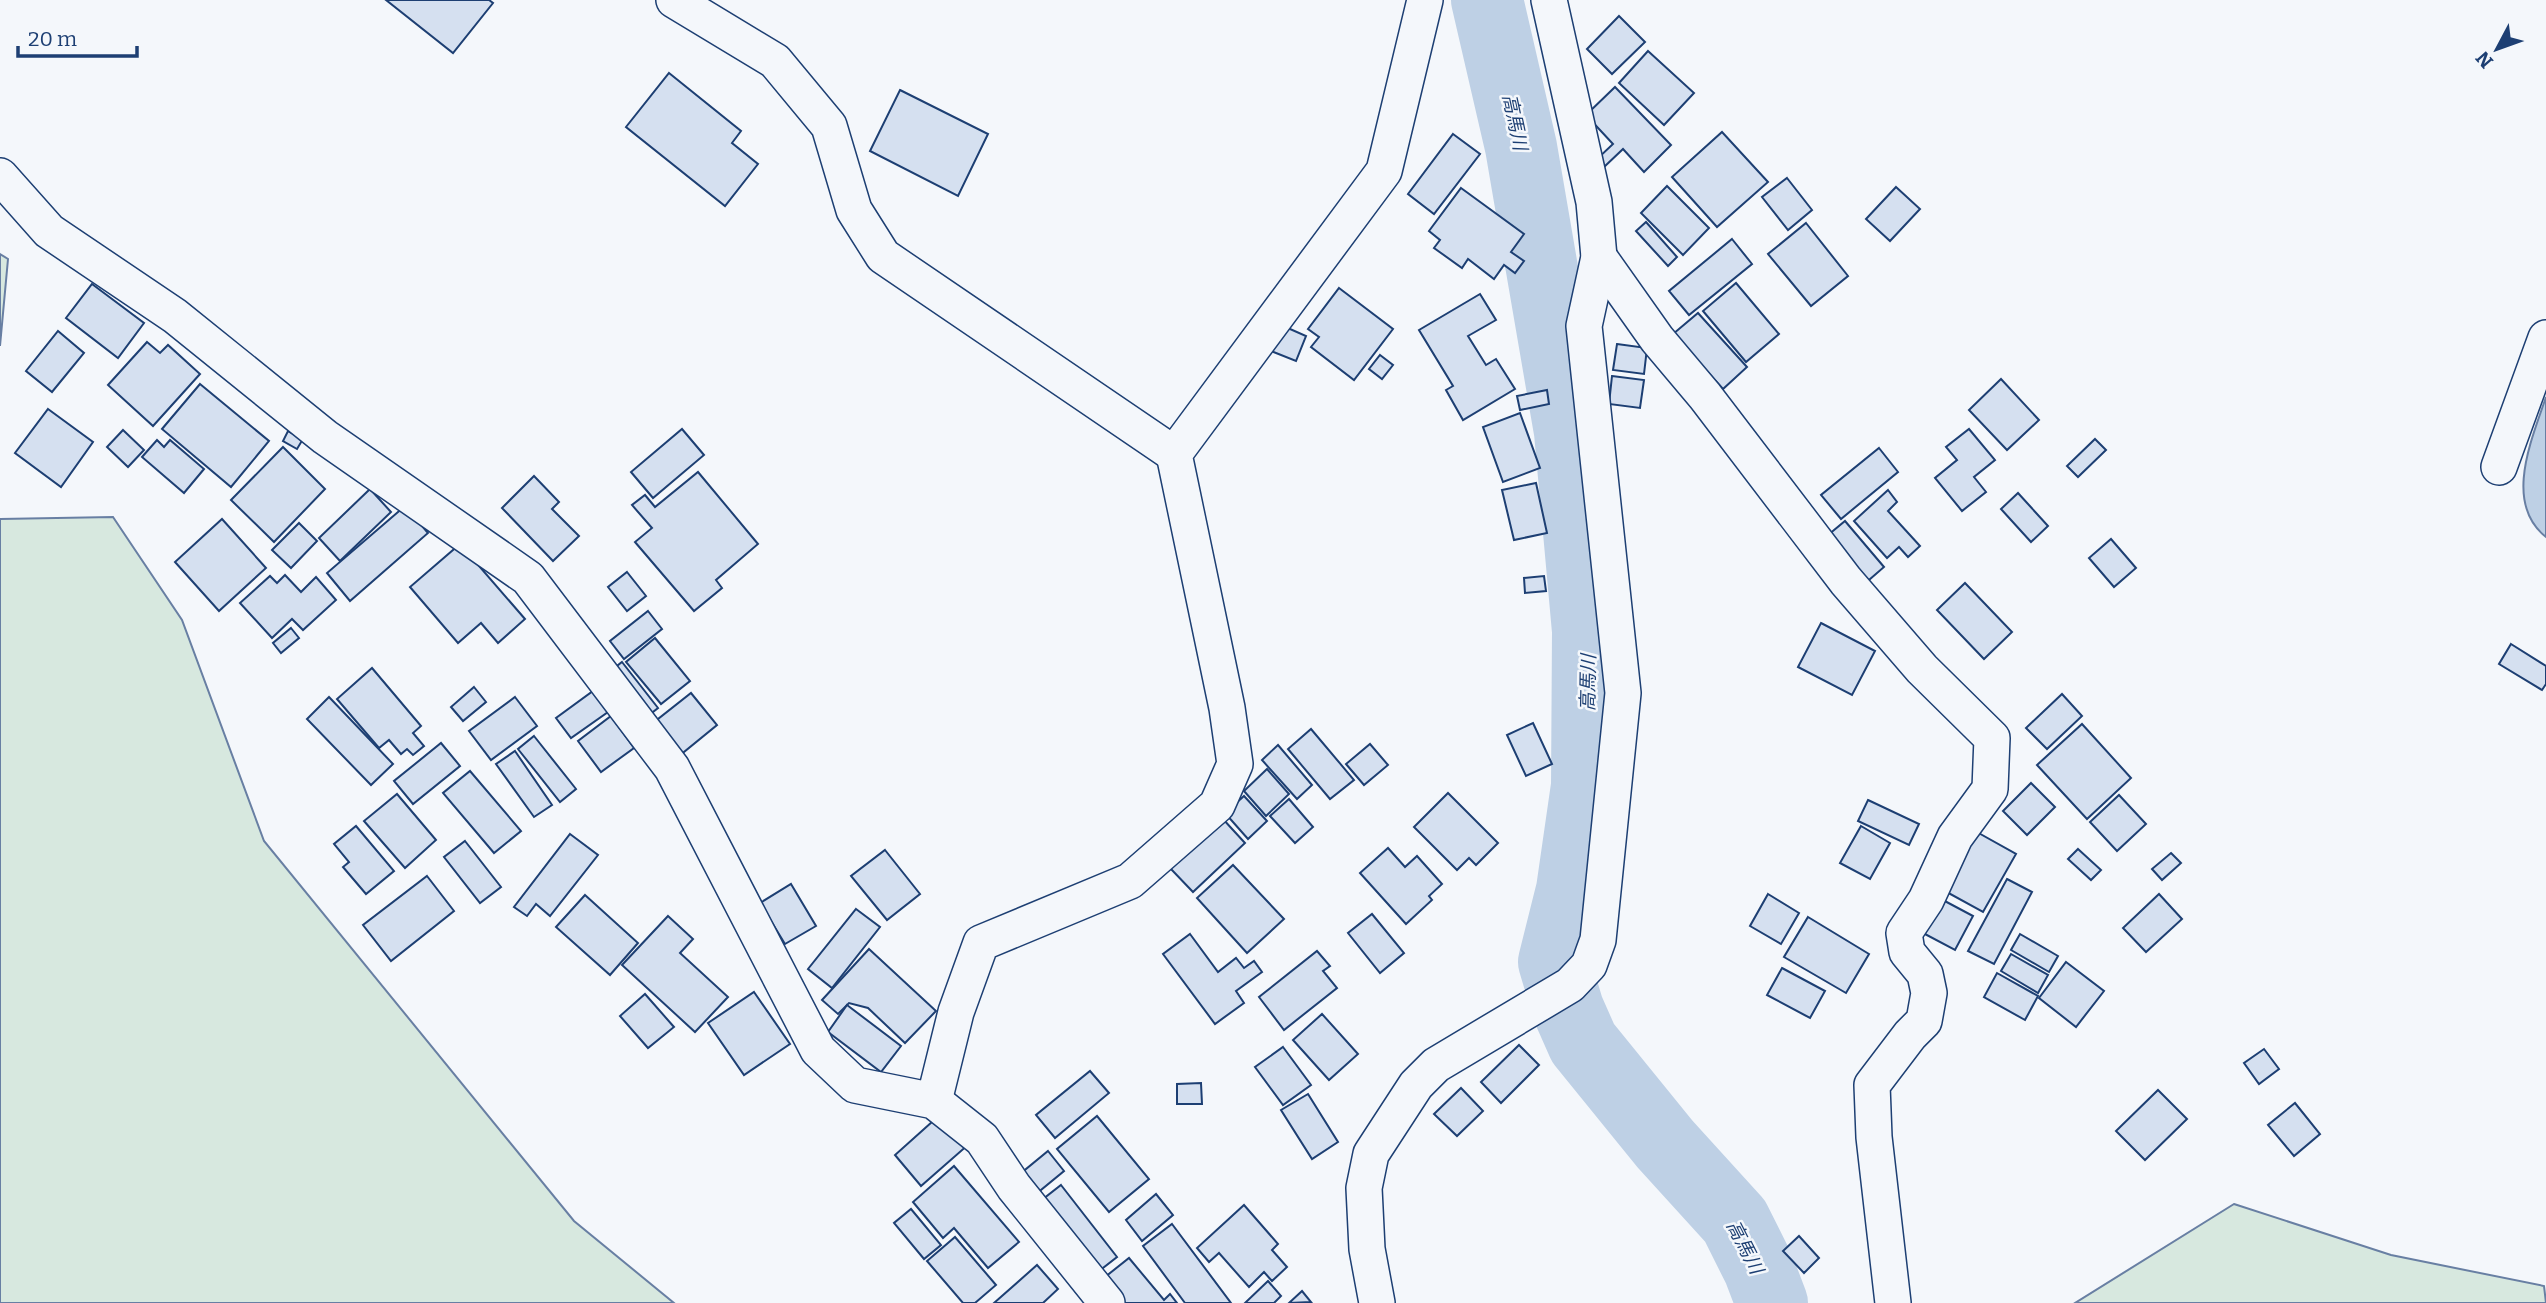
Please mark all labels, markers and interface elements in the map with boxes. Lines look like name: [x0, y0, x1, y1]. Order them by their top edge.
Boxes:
scale bar: [18, 14, 136, 58]
north arrow: [2462, 14, 2532, 84]
text: 20 m: [28, 26, 77, 52]
text: N: [2471, 46, 2498, 73]
water label: 高馬川: [1498, 92, 1533, 154]
water label: 高馬川: [1576, 652, 1600, 712]
water label: 高馬川: [1722, 1216, 1769, 1279]

